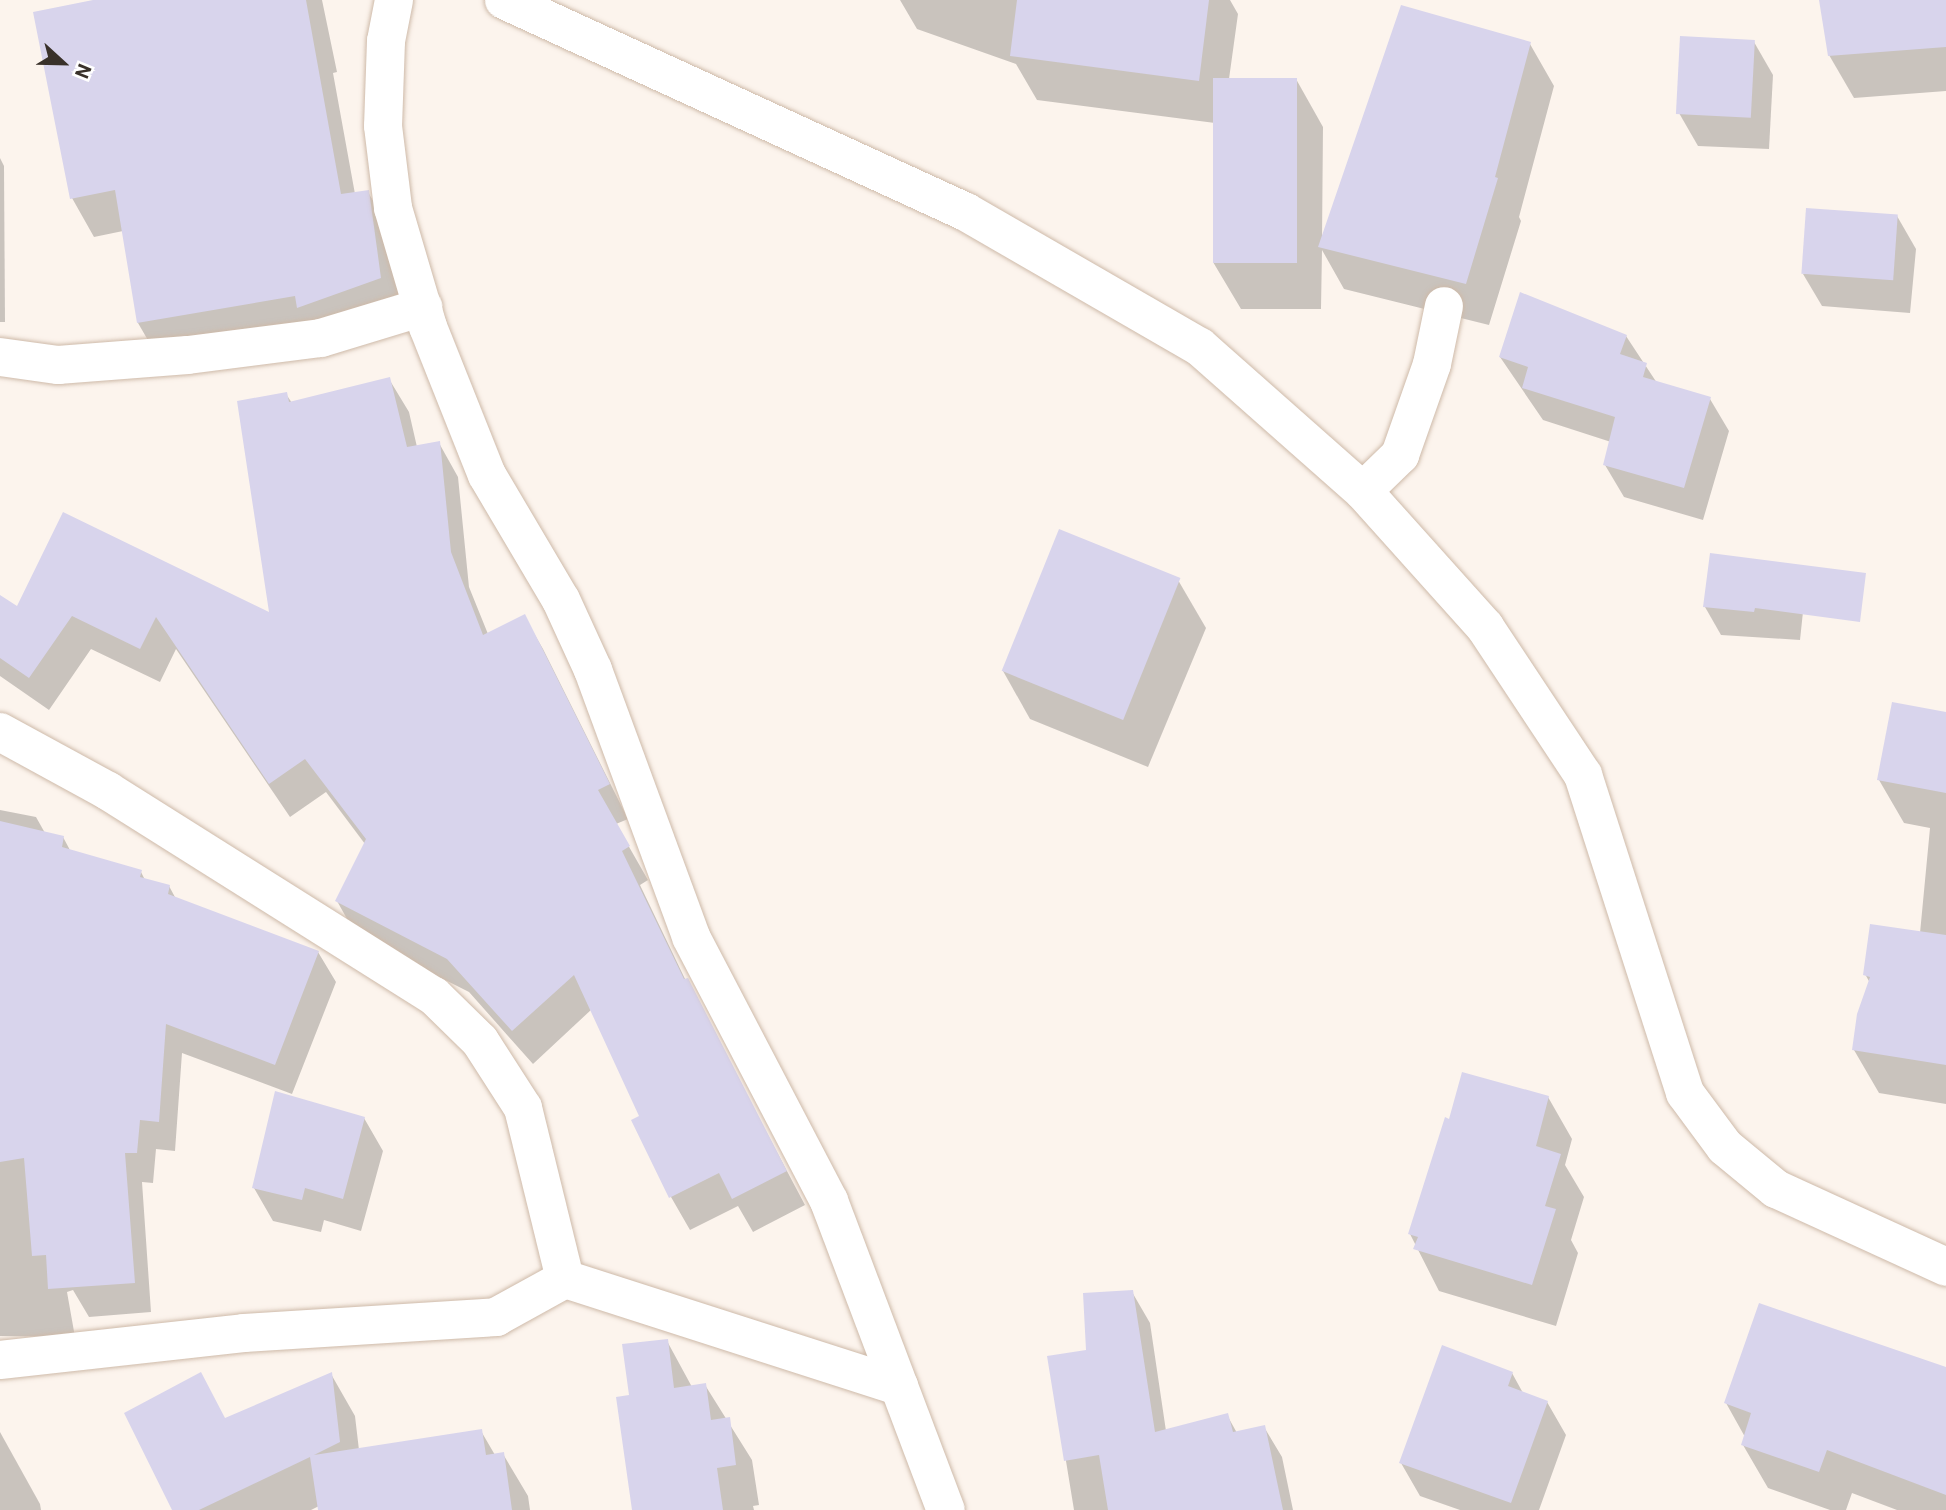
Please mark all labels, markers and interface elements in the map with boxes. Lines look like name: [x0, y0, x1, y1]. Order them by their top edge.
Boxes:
north arrow: [28, 28, 98, 98]
text: N: [70, 61, 96, 82]

